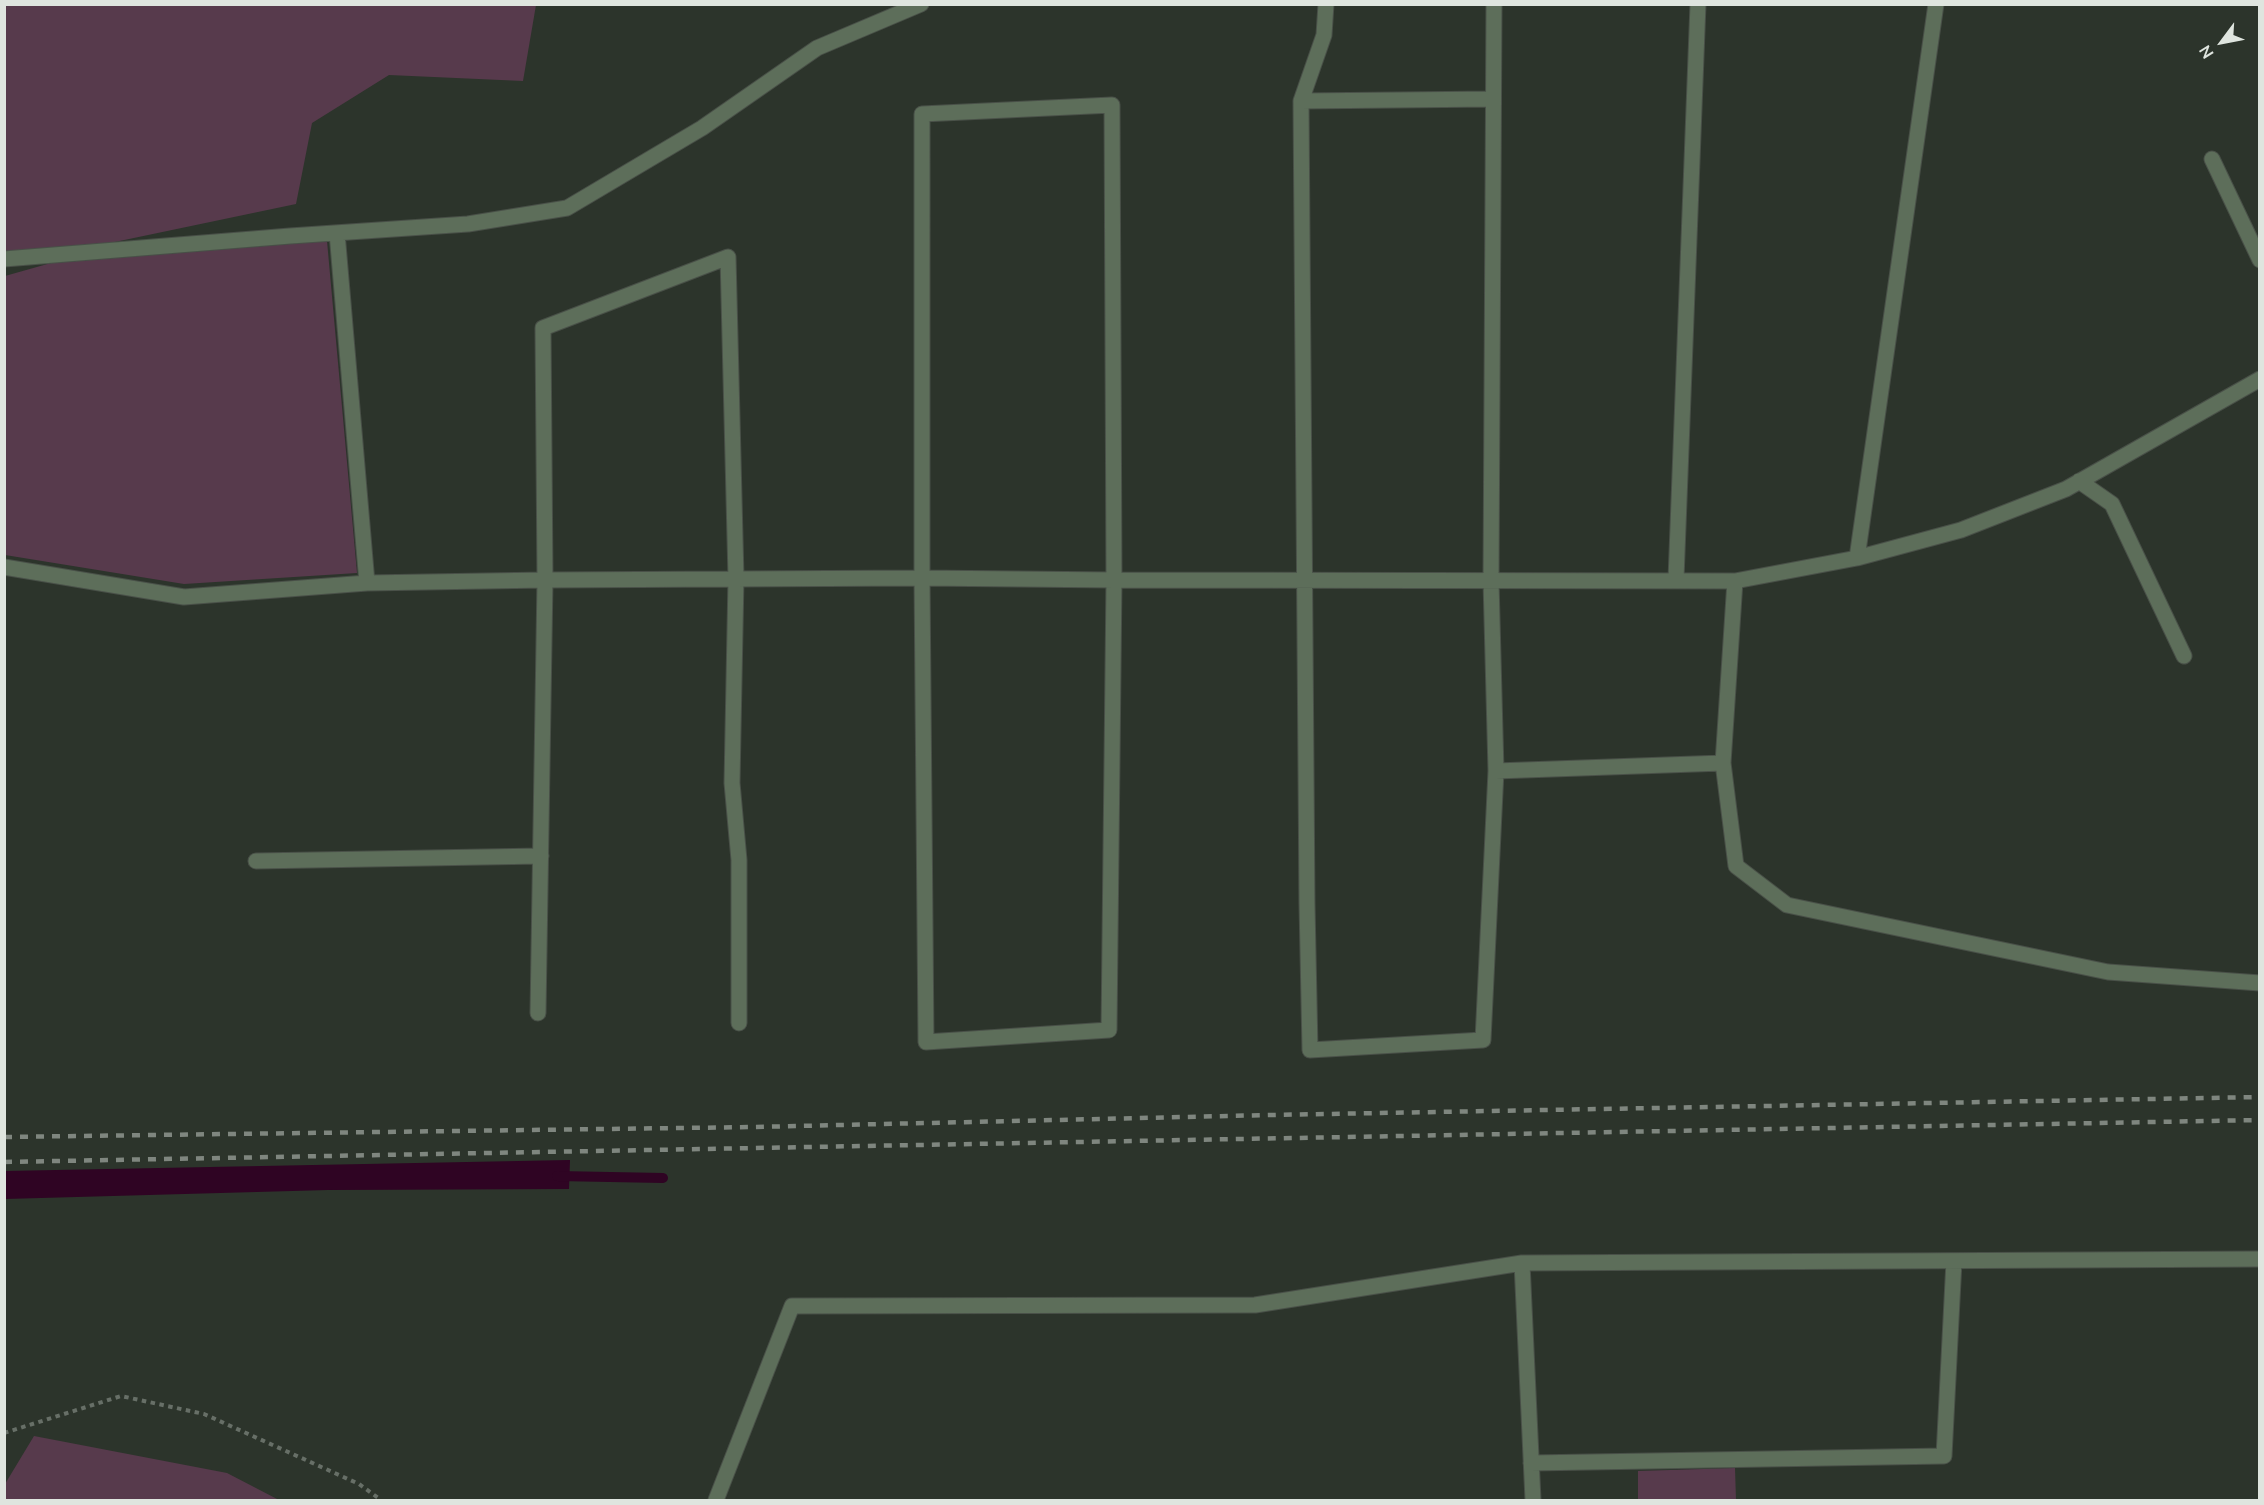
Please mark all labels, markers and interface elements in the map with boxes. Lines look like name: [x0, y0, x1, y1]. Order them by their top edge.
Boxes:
north arrow: [2192, 12, 2252, 72]
text: N: [2194, 41, 2219, 62]

